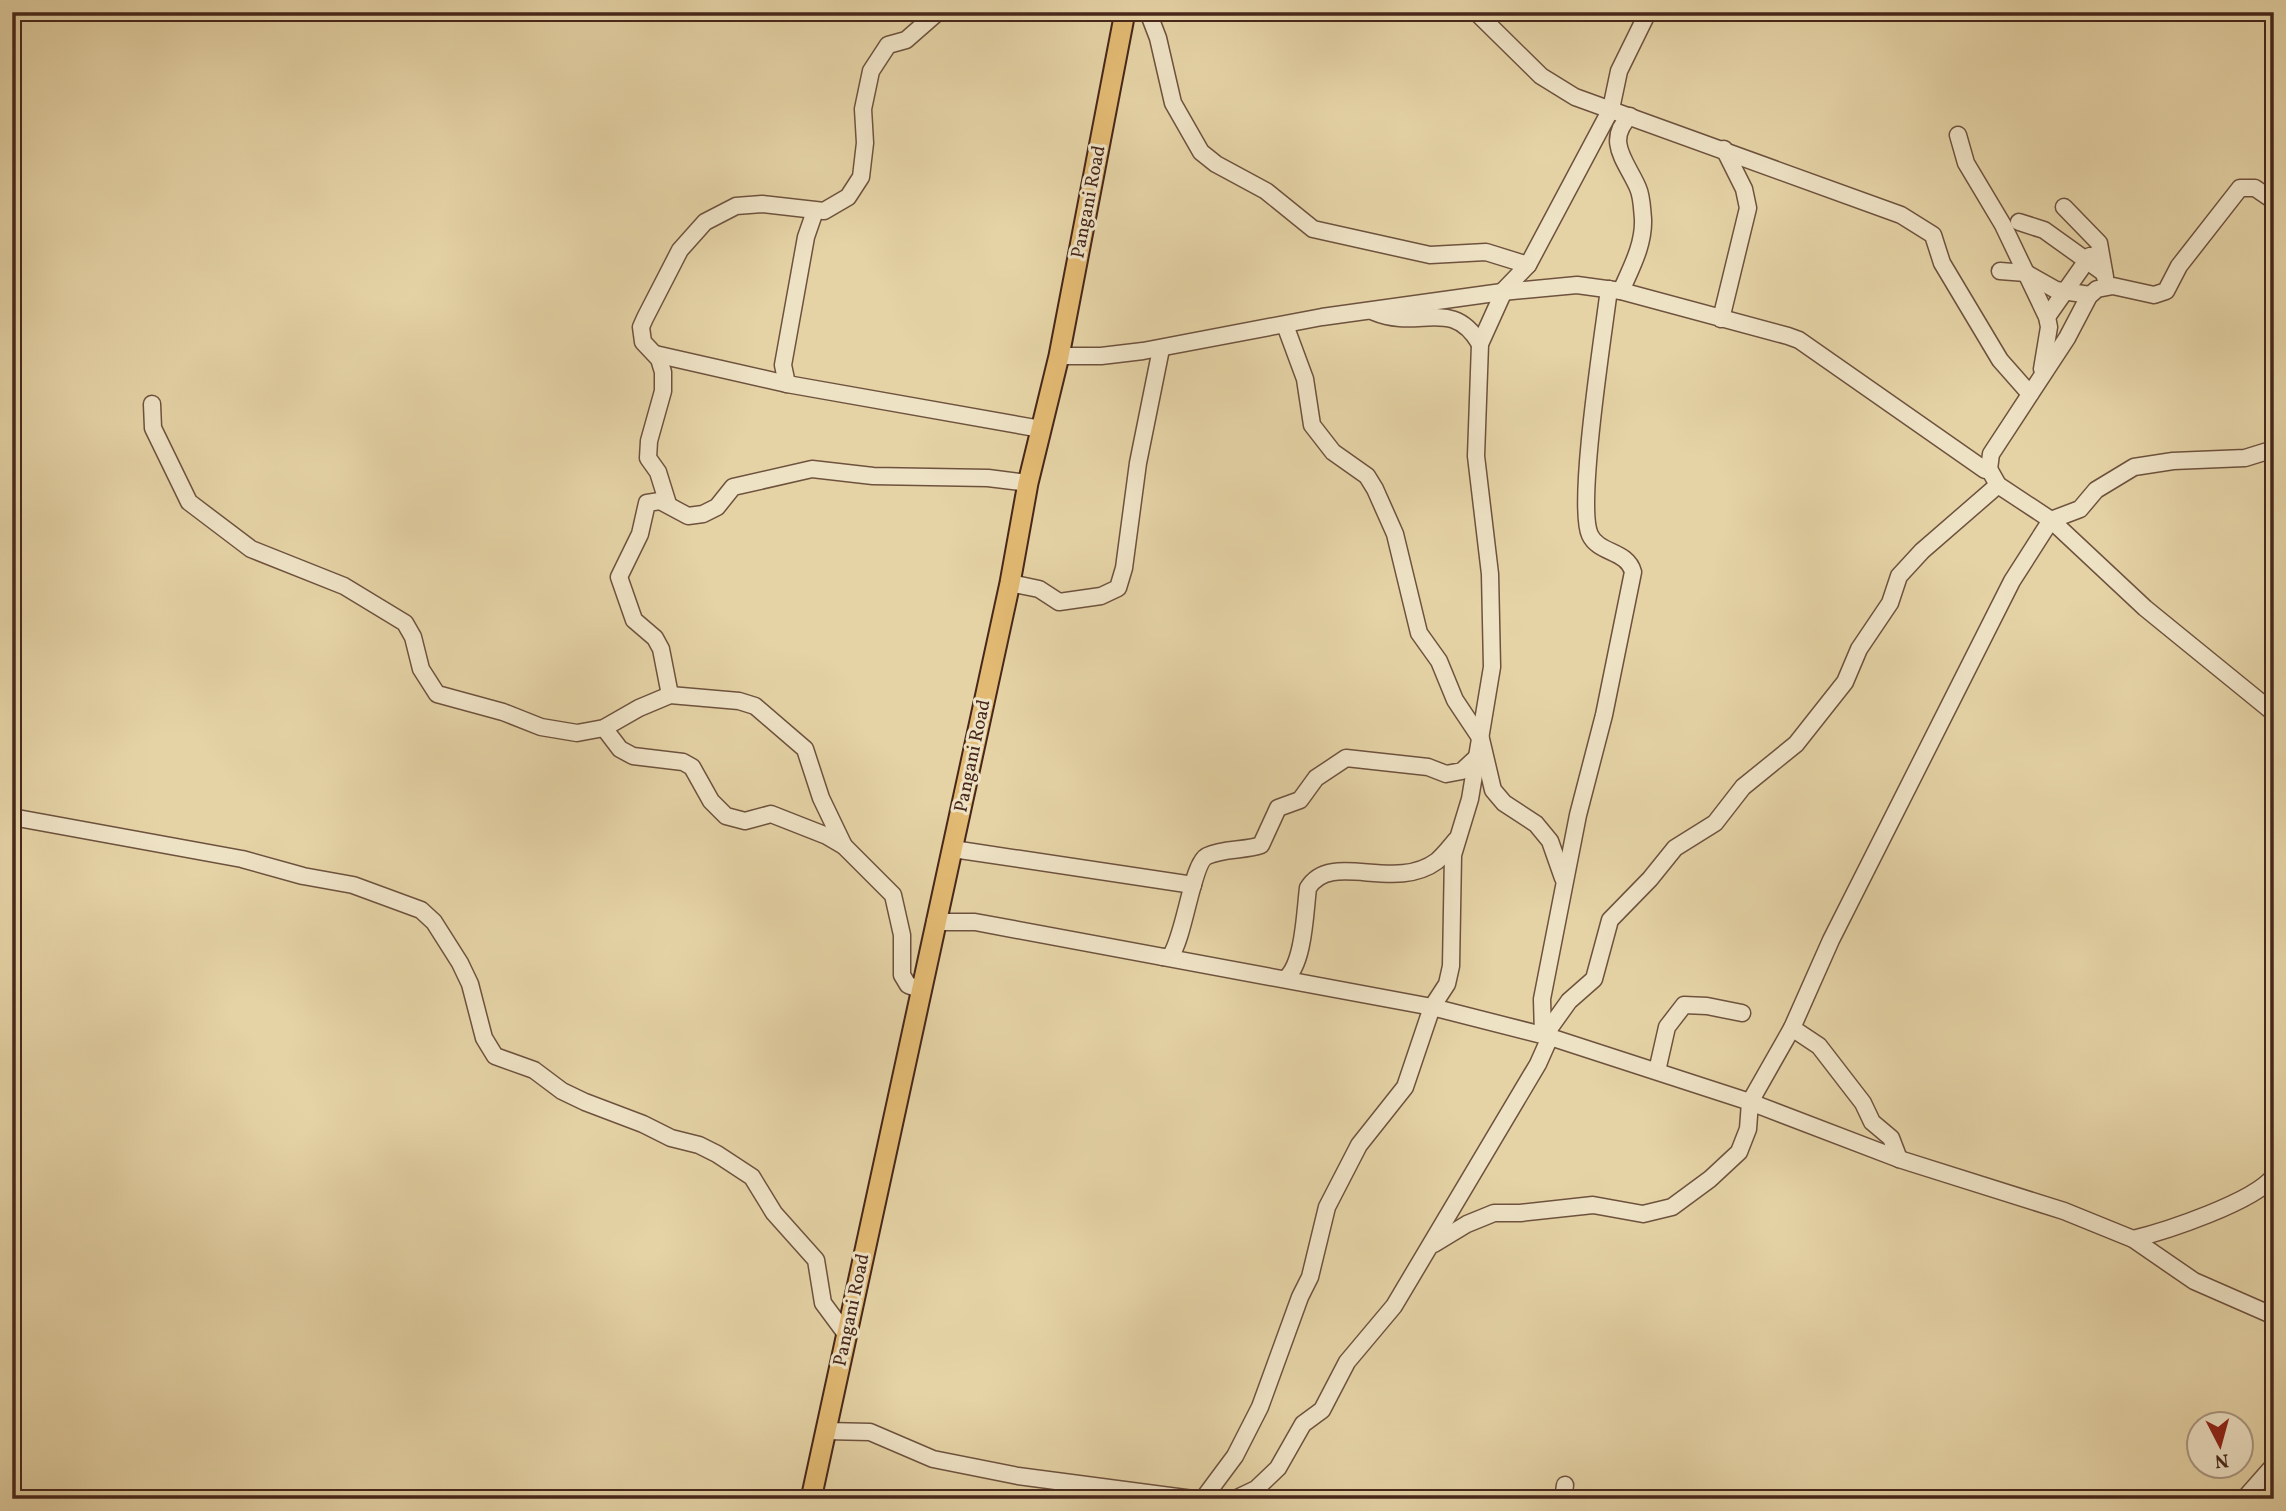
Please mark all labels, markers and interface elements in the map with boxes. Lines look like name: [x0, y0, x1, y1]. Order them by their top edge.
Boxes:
street label: Pangani Road: [1065, 143, 1113, 261]
street label: Pangani Road: [948, 697, 998, 815]
street label: Pangani Road: [827, 1251, 877, 1369]
north arrow: [2184, 1410, 2254, 1480]
text: N: [2213, 1446, 2230, 1474]

